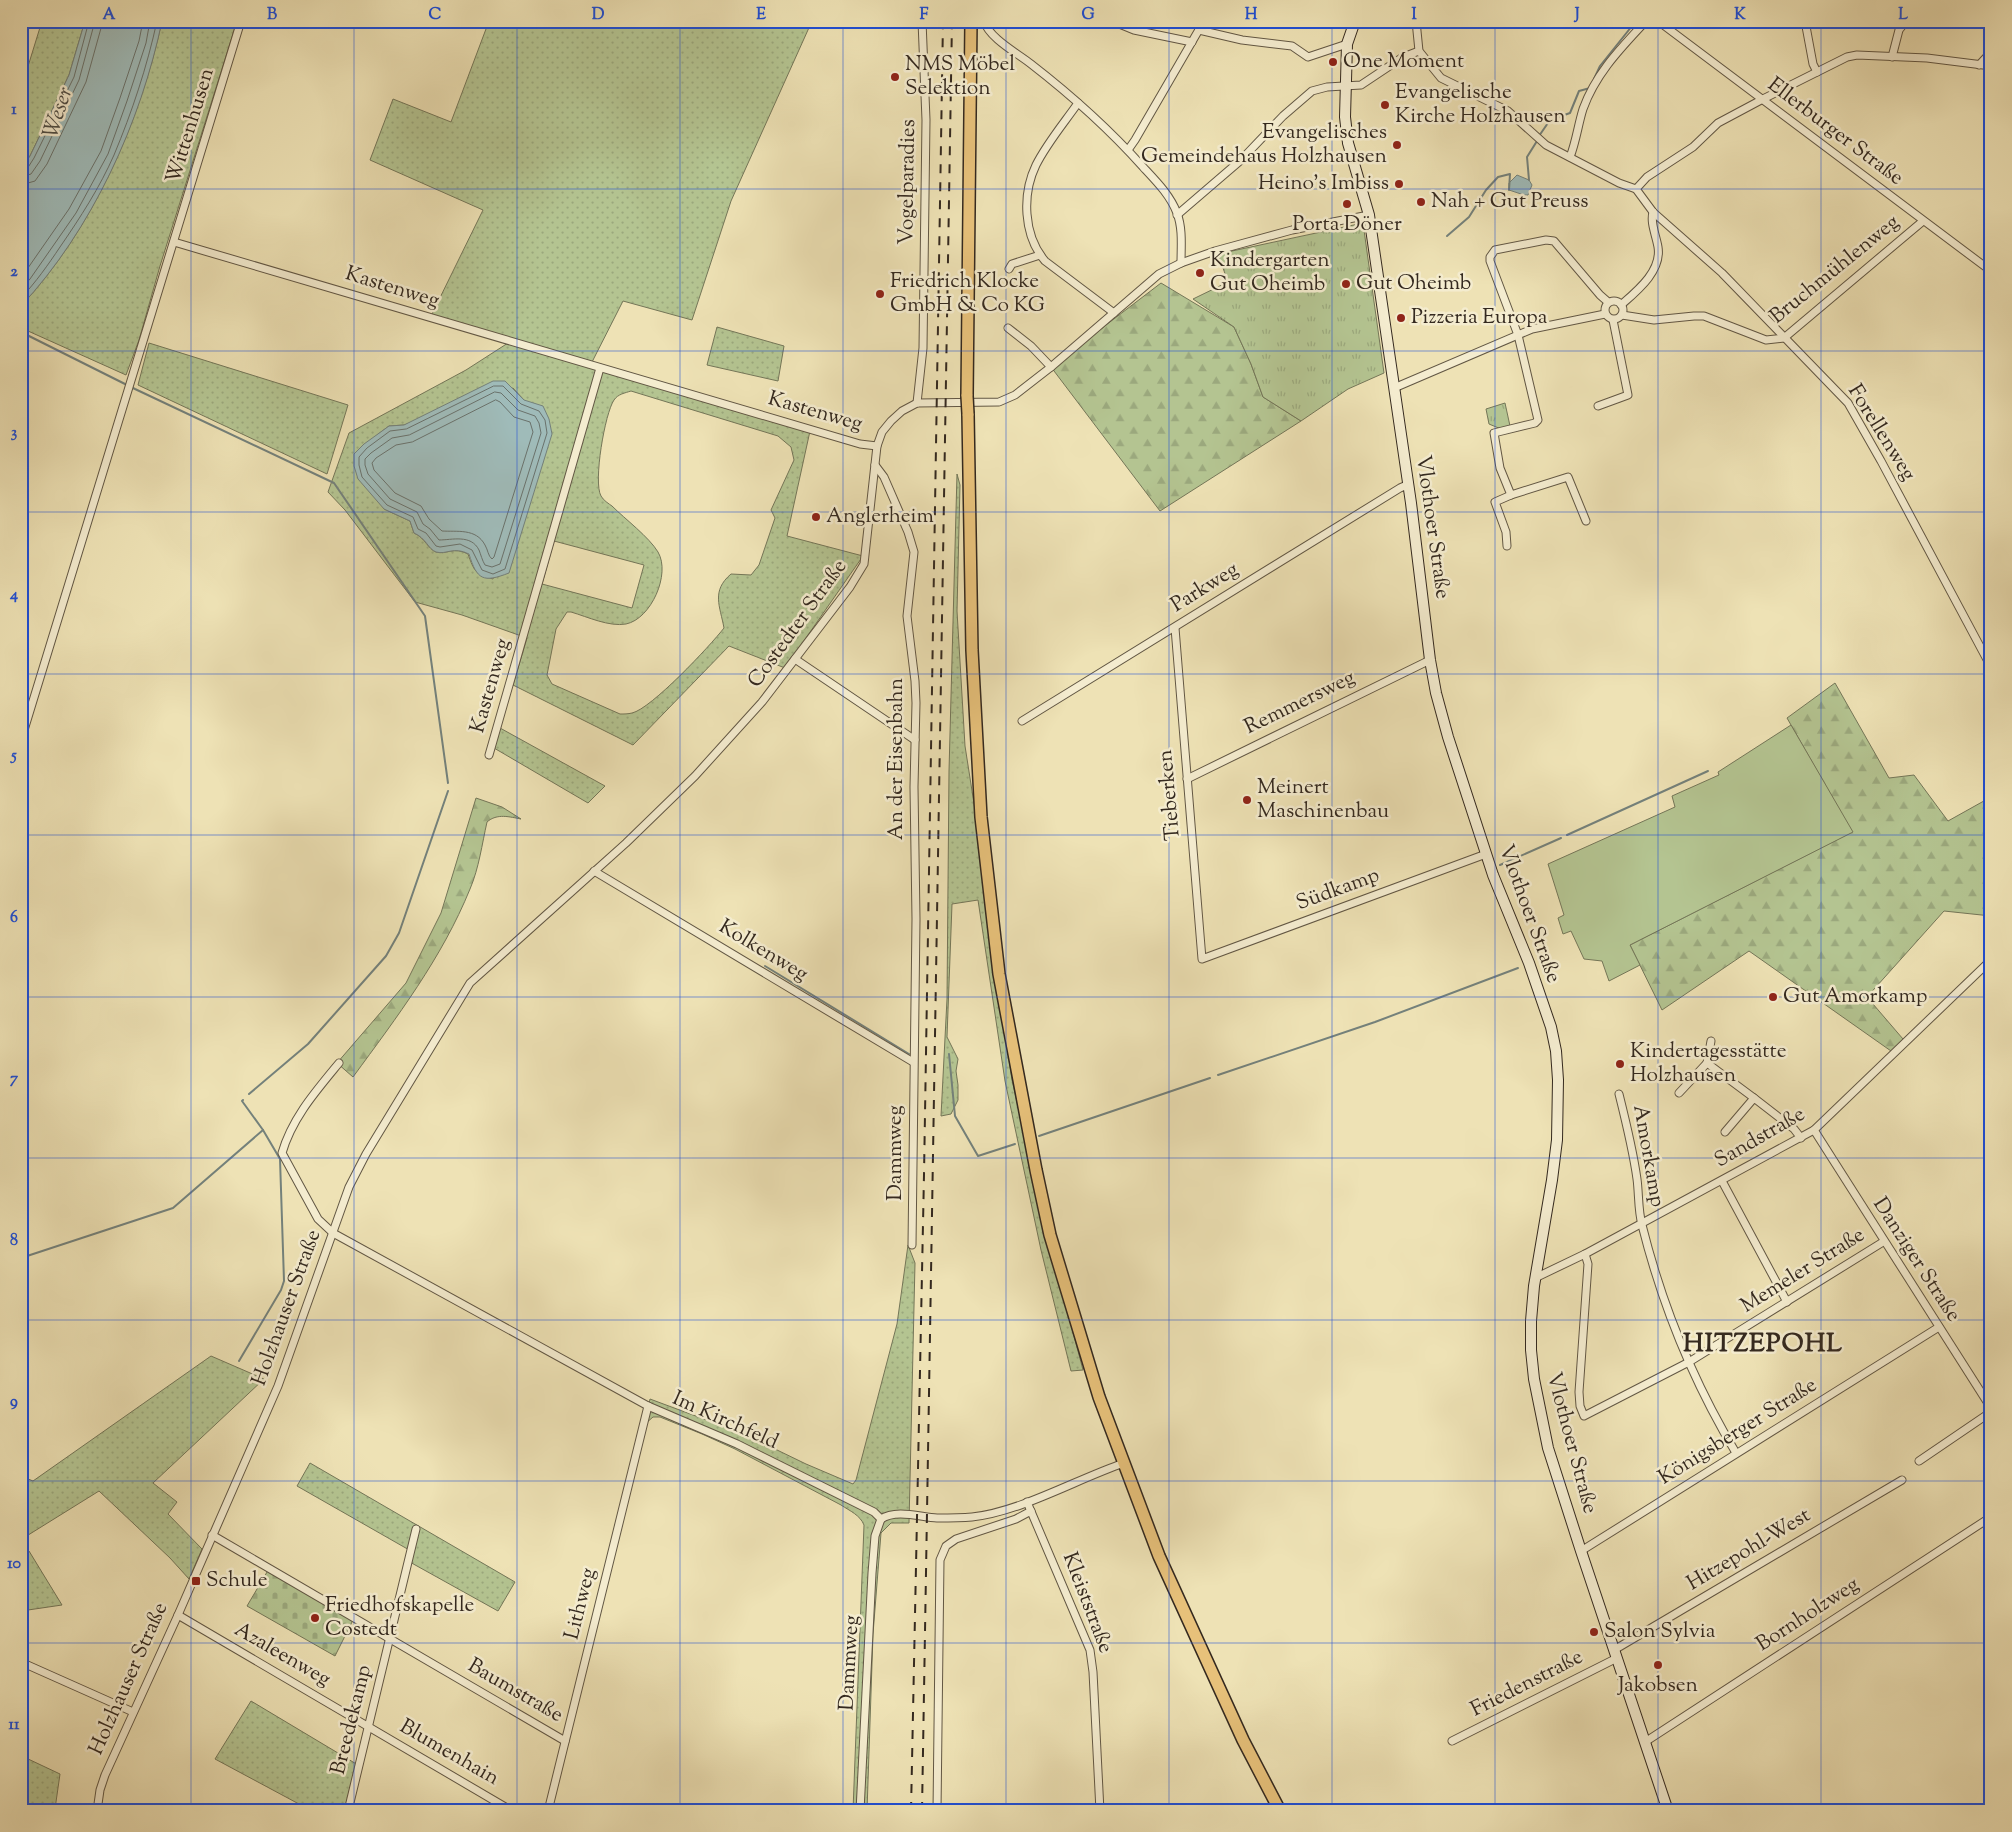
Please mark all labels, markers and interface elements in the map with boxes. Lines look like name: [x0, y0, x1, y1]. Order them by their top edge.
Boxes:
text: A: [103, 4, 116, 27]
text: B: [267, 4, 277, 27]
text: C: [429, 4, 442, 27]
text: D: [592, 4, 605, 27]
text: E: [756, 4, 766, 27]
text: F: [920, 4, 929, 27]
text: G: [1081, 4, 1095, 27]
text: H: [1245, 4, 1258, 27]
text: I: [1411, 4, 1417, 27]
text: J: [1573, 4, 1580, 27]
text: K: [1734, 4, 1746, 27]
text: L: [1898, 4, 1908, 27]
place label: One Moment: [1343, 47, 1464, 77]
place label: NMS Möbel Selektion: [905, 50, 1015, 104]
marker: One Moment: [1327, 56, 1339, 68]
street label: Wittenhusen: [159, 65, 223, 187]
marker: NMS Möbel Selektion: [889, 71, 901, 83]
street label: Ellerburger Straße: [1761, 71, 1909, 193]
place label: Evangelische Kirche Holzhausen: [1395, 78, 1566, 132]
water label: Weser: [36, 83, 82, 143]
text: 1: [11, 99, 17, 122]
marker: Evangelische Kirche Holzhausen: [1379, 99, 1391, 111]
place label: Evangelisches Gemeindehaus Holzhausen: [1141, 118, 1387, 172]
street label: Vogelparadies: [892, 119, 924, 245]
marker: Evangelisches Gemeindehaus Holzhausen: [1391, 139, 1403, 151]
place label: Heino's Imbiss: [1258, 169, 1389, 199]
marker: Heino's Imbiss: [1393, 178, 1405, 190]
place label: Nah + Gut Preuss: [1431, 187, 1588, 217]
marker: Nah + Gut Preuss: [1415, 196, 1427, 208]
marker: Porta Döner: [1341, 198, 1353, 210]
street label: Bruchmühlenweg: [1764, 208, 1906, 332]
place label: Porta Döner: [1292, 210, 1402, 240]
place label: Kindergarten Gut Oheimb: [1210, 246, 1330, 300]
street label: Kastenweg: [341, 259, 443, 317]
text: 2: [10, 261, 18, 284]
place label: Friedrich Klocke GmbH & Co KG: [890, 267, 1045, 321]
marker: Kindergarten Gut Oheimb: [1194, 267, 1206, 279]
place label: Gut Oheimb: [1356, 269, 1471, 299]
marker: Gut Oheimb: [1340, 278, 1352, 290]
marker: Friedrich Klocke GmbH & Co KG: [874, 288, 886, 300]
place label: Pizzeria Europa: [1411, 303, 1548, 333]
marker: Pizzeria Europa: [1395, 312, 1407, 324]
street label: Forellenweg: [1840, 379, 1922, 487]
street label: Kastenweg: [764, 384, 866, 440]
text: 3: [11, 422, 18, 445]
street label: Vlothoer Straße: [1407, 453, 1457, 601]
place label: Anglerheim: [826, 502, 934, 532]
marker: Anglerheim: [810, 511, 822, 523]
street label: Costedter Straße: [741, 554, 855, 694]
street label: Parkweg: [1165, 555, 1245, 621]
text: 4: [9, 584, 18, 607]
street label: Kastenweg: [463, 635, 519, 737]
street label: Remmersweg: [1240, 663, 1360, 743]
street label: An der Eisenbahn: [882, 678, 912, 840]
text: 5: [9, 745, 17, 768]
street label: Tieberken: [1151, 748, 1189, 842]
place label: Meinert Maschinenbau: [1257, 773, 1389, 827]
marker: Meinert Maschinenbau: [1241, 794, 1253, 806]
street label: Vlothoer Straße: [1490, 841, 1568, 987]
street label: Südkamp: [1292, 861, 1384, 919]
text: 6: [10, 907, 18, 930]
street label: Kolkenweg: [713, 913, 813, 989]
place label: Gut Amorkamp: [1783, 982, 1927, 1012]
marker: Gut Amorkamp: [1767, 991, 1779, 1003]
place label: Kindertagesstätte Holzhausen: [1630, 1037, 1787, 1091]
marker: Kindertagesstätte Holzhausen: [1614, 1058, 1626, 1070]
text: 7: [10, 1068, 19, 1091]
street label: Sandstraße: [1709, 1100, 1811, 1176]
street label: Amorkamp: [1624, 1102, 1672, 1210]
street label: Dammweg: [881, 1105, 911, 1201]
street label: Danziger Straße: [1865, 1192, 1967, 1328]
street label: Memeler Straße: [1735, 1221, 1871, 1321]
street label: Holzhauser Straße: [245, 1226, 329, 1390]
text: 8: [10, 1230, 18, 1253]
district label: HITZEPOHL: [1683, 1326, 1843, 1363]
street label: Vlothoer Straße: [1538, 1369, 1604, 1517]
street label: Königsberger Straße: [1653, 1371, 1823, 1493]
street label: Im Kirchfeld: [667, 1384, 783, 1458]
text: 9: [10, 1391, 18, 1414]
street label: Hitzepohl-West: [1682, 1501, 1816, 1599]
street label: Kleiststraße: [1054, 1548, 1120, 1658]
text: 10: [7, 1553, 21, 1576]
street label: Lithweg: [558, 1565, 604, 1643]
place label: Schule: [206, 1566, 268, 1596]
street label: Bornholzweg: [1751, 1570, 1865, 1660]
marker: Schule: [190, 1575, 202, 1587]
place label: Friedhofskapelle Costedt: [325, 1591, 474, 1645]
street label: Holzhauser Straße: [82, 1598, 176, 1760]
marker: Friedhofskapelle Costedt: [309, 1612, 321, 1624]
street label: Dammweg: [833, 1614, 867, 1712]
street label: Azaleenweg: [228, 1615, 336, 1695]
place label: Salon Sylvia: [1604, 1617, 1716, 1647]
marker: Salon Sylvia: [1588, 1626, 1600, 1638]
street label: Friedenstraße: [1466, 1643, 1588, 1725]
street label: Baumstraße: [462, 1652, 568, 1730]
marker: Jakobsen: [1652, 1659, 1664, 1671]
street label: Breedekamp: [324, 1662, 380, 1778]
place label: Jakobsen: [1617, 1671, 1698, 1701]
street label: Blumenhain: [394, 1712, 504, 1794]
text: 11: [9, 1714, 20, 1737]

